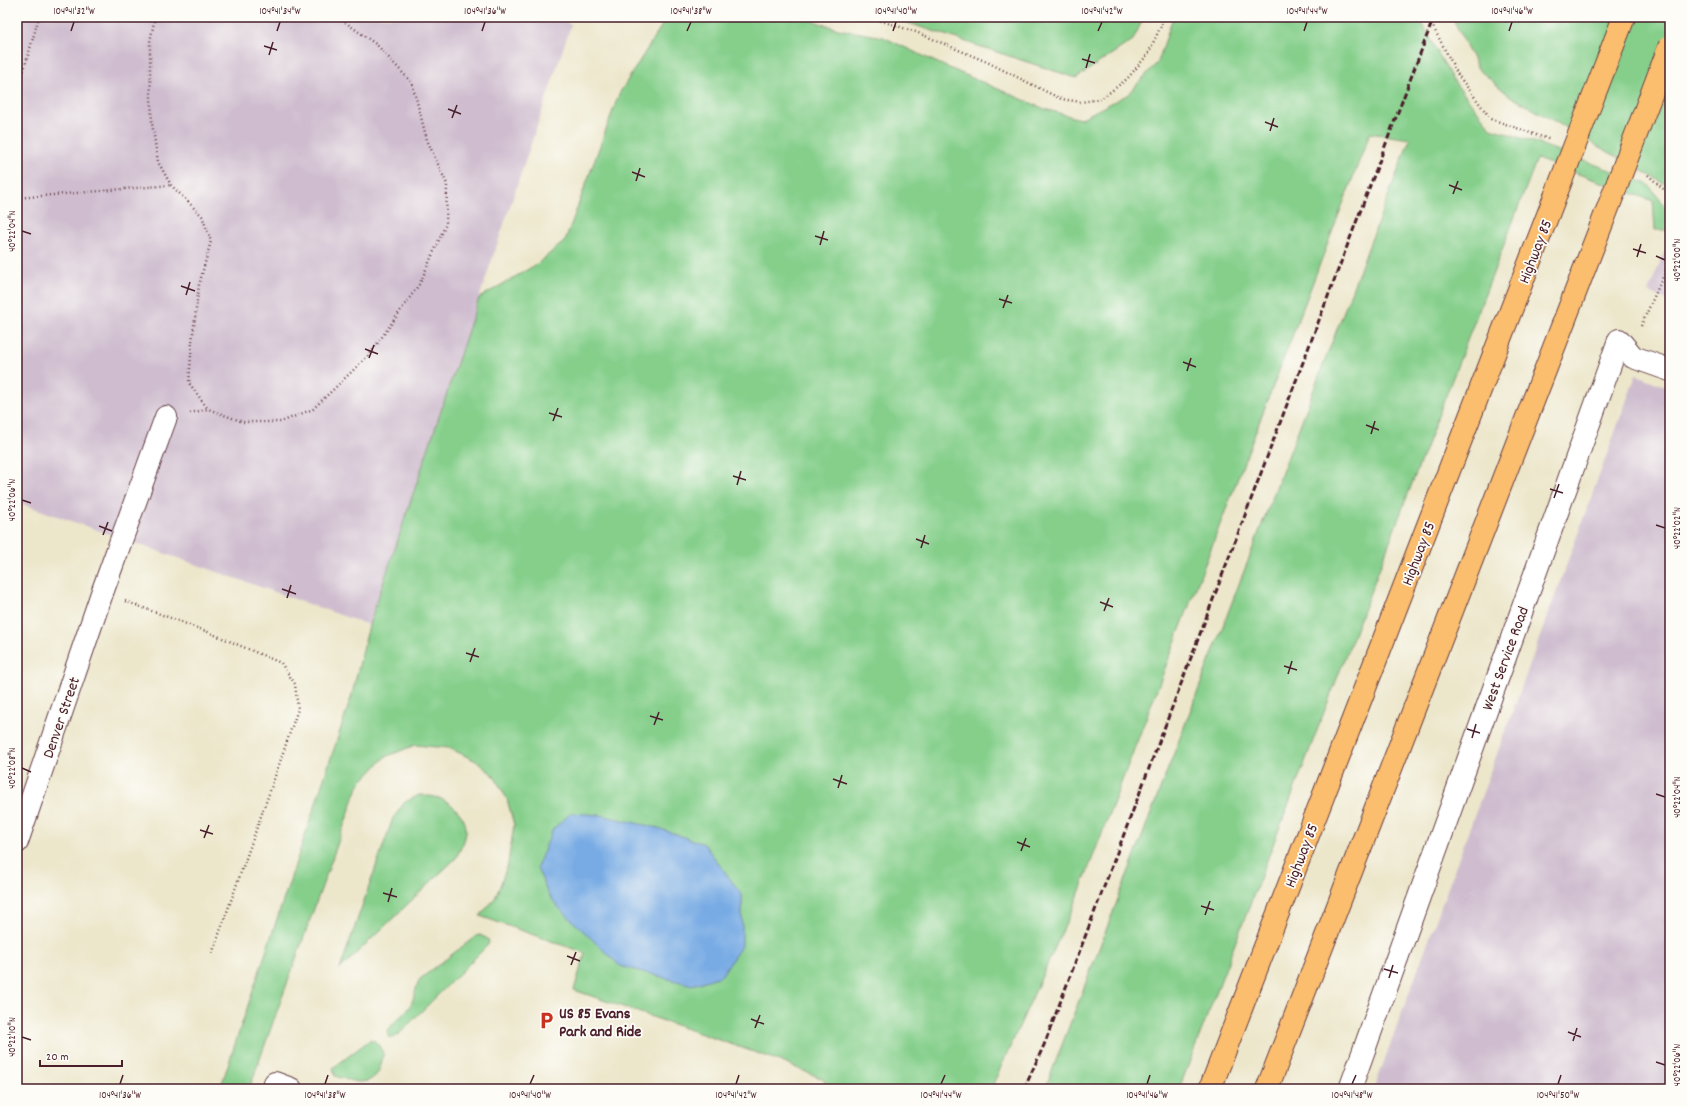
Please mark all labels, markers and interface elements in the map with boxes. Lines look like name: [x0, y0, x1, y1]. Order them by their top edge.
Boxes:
text: 104°41'32"W: [53, 5, 95, 19]
text: 104°41'34"W: [259, 5, 301, 19]
text: 104°41'36"W: [464, 5, 506, 19]
text: 104°41'38"W: [670, 5, 712, 19]
text: 104°41'40"W: [875, 5, 917, 19]
text: 104°41'42"W: [1081, 5, 1123, 19]
text: 104°41'44"W: [1287, 5, 1328, 19]
text: 104°41'46"W: [1491, 5, 1533, 19]
text: 40°22'04"N: [6, 210, 20, 252]
street label: Highway 85: [1514, 216, 1559, 287]
text: 40°22'00"N: [1671, 238, 1685, 281]
text: 40°22'06"N: [6, 479, 20, 521]
text: 40°22'02"N: [1671, 507, 1685, 549]
street label: Highway 85: [1397, 518, 1442, 589]
street label: West Service Road: [1477, 604, 1536, 714]
street label: Denver Street: [38, 674, 87, 762]
text: 40°22'08"N: [6, 747, 20, 789]
text: 40°22'04"N: [1671, 776, 1685, 818]
street label: Highway 85: [1280, 820, 1325, 891]
place label: US 85 Evans Park and Ride: [559, 1003, 641, 1044]
parking icon: US 85 Evans Park and Ride: [536, 1011, 556, 1031]
text: 40°22'10"N: [6, 1017, 20, 1057]
scale bar: [40, 1042, 122, 1068]
text: 40°22'06"N: [1671, 1044, 1685, 1086]
text: 20 m: [46, 1049, 69, 1066]
text: 104°41'36"W: [99, 1089, 141, 1103]
text: 104°41'38"W: [304, 1089, 346, 1103]
text: 104°41'40"W: [509, 1089, 551, 1103]
text: 104°41'42"W: [715, 1089, 757, 1103]
text: 104°41'44"W: [921, 1089, 962, 1103]
text: 104°41'46"W: [1126, 1089, 1168, 1103]
text: 104°41'48"W: [1332, 1089, 1373, 1103]
text: 104°41'50"W: [1537, 1089, 1580, 1103]

